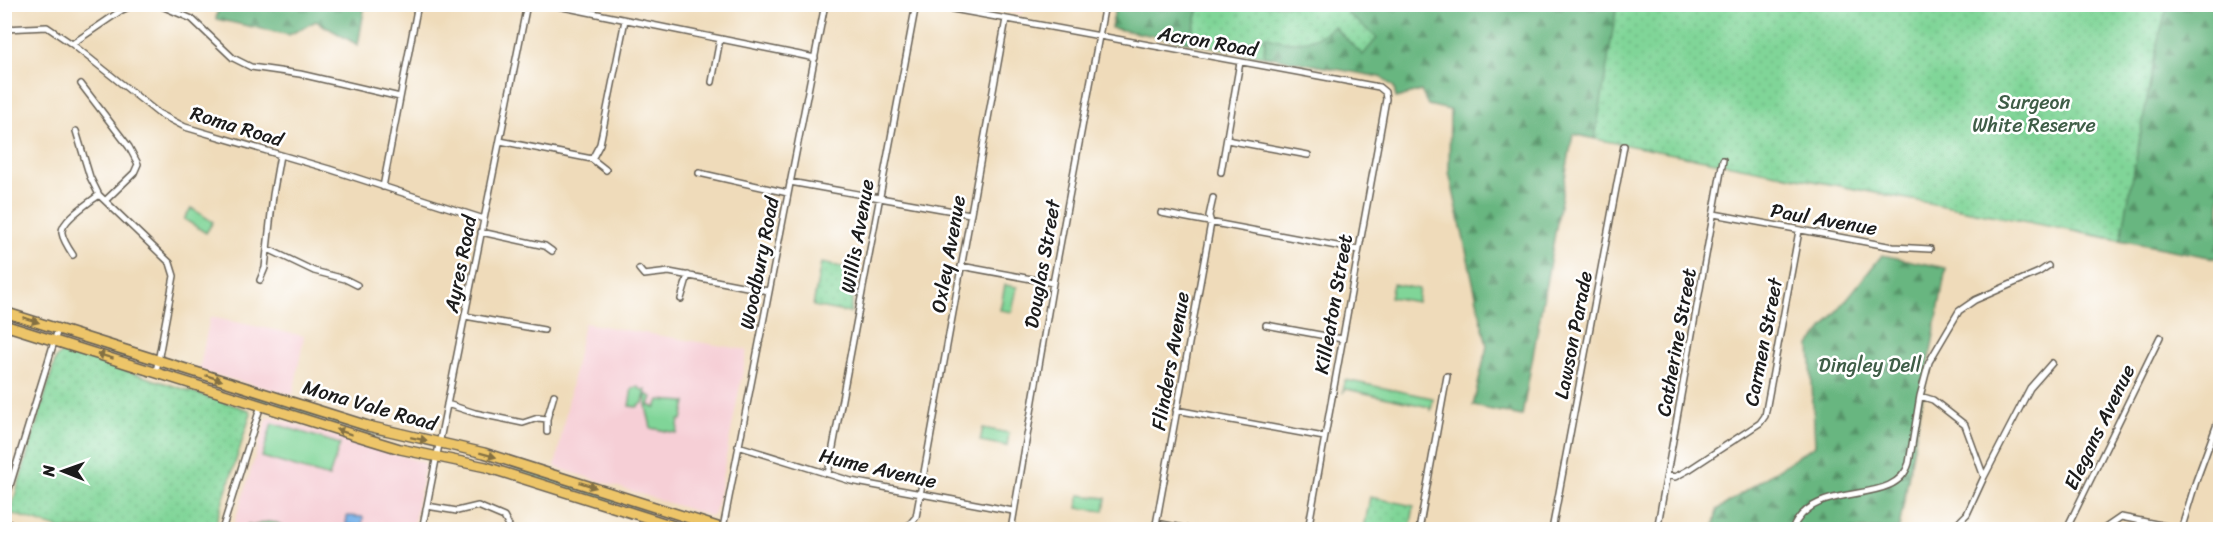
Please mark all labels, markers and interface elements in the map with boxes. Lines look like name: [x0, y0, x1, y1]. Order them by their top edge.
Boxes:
street label: Acron Road: [1154, 15, 1262, 68]
park label: Surgeon White Reserve: [1972, 85, 2096, 143]
street label: Roma Road: [186, 96, 289, 158]
street label: Willis Avenue: [830, 176, 885, 296]
street label: Woodbury Road: [729, 192, 790, 332]
street label: Oxley Avenue: [921, 192, 976, 316]
street label: Paul Avenue: [1768, 193, 1880, 246]
street label: Douglas Street: [1014, 196, 1071, 331]
street label: Ayres Road: [434, 211, 487, 317]
street label: Killeaton Street: [1304, 231, 1363, 377]
street label: Catherine Street: [1646, 265, 1707, 419]
street label: Lawson Parade: [1544, 268, 1603, 402]
street label: Carmen Street: [1734, 274, 1793, 409]
street label: Flinders Avenue: [1141, 289, 1200, 433]
one-way arrow: [22, 316, 40, 326]
park label: Dingley Dell: [1819, 348, 1922, 383]
one-way arrow: [96, 351, 114, 360]
street label: Elegans Avenue: [2054, 358, 2145, 496]
street label: Mona Vale Road: [299, 370, 443, 442]
one-way arrow: [205, 373, 223, 383]
one-way arrow: [335, 426, 353, 436]
one-way arrow: [410, 435, 429, 445]
street label: Hume Avenue: [816, 438, 940, 499]
north arrow: [33, 441, 93, 501]
one-way arrow: [479, 450, 497, 460]
text: N: [34, 464, 63, 478]
one-way arrow: [579, 481, 597, 490]

